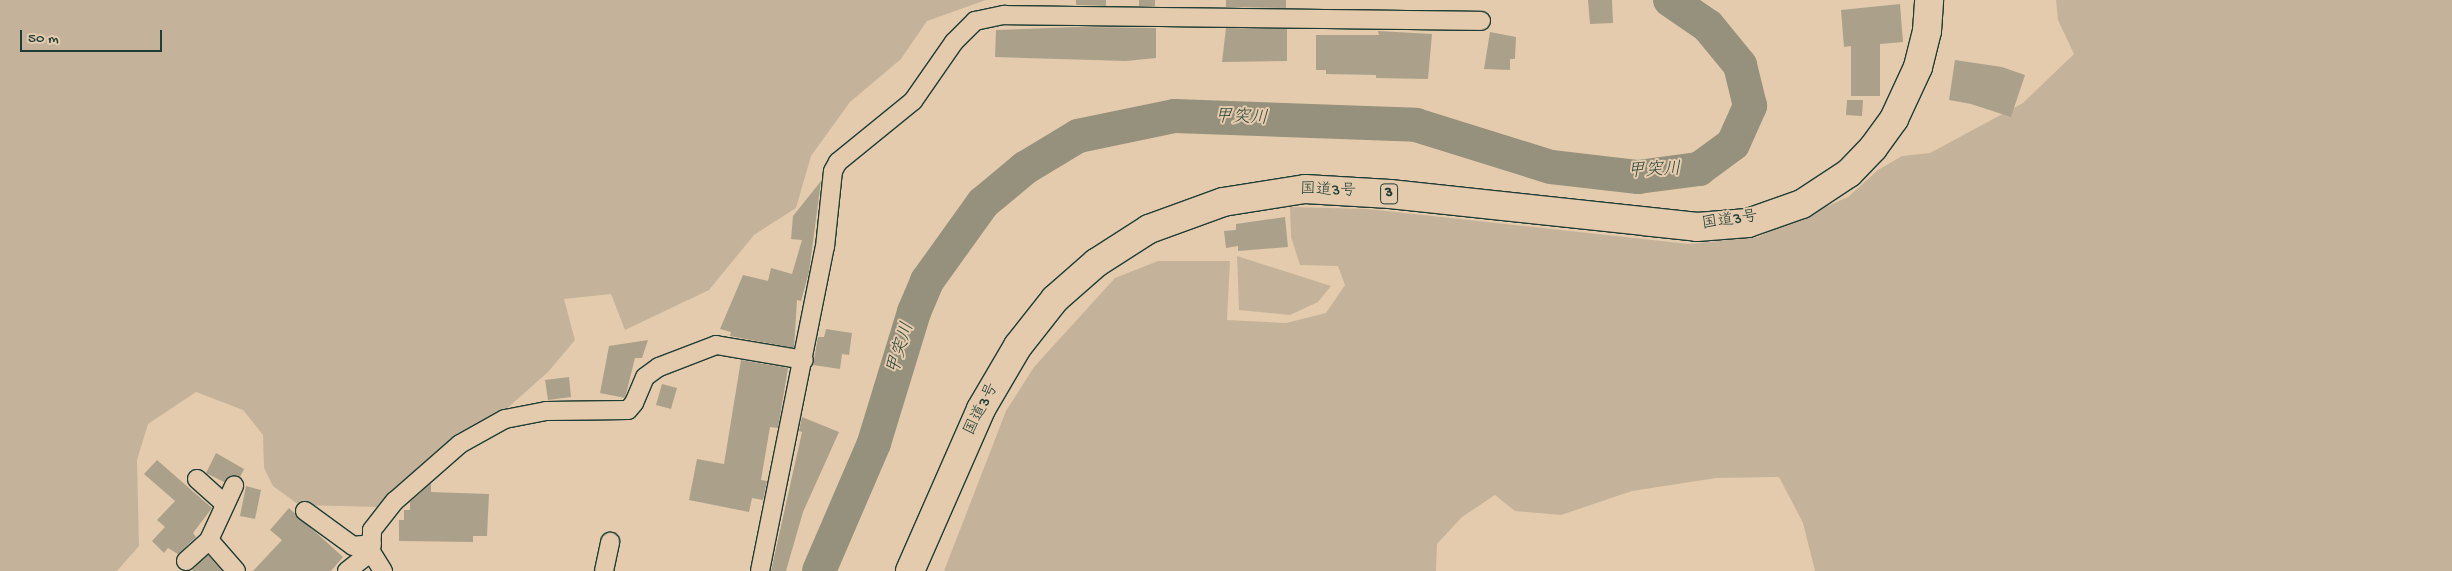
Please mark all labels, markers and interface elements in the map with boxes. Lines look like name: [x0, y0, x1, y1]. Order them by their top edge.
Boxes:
scale bar: [22, 20, 165, 52]
text: 50 m: [28, 30, 59, 48]
water label: 甲突川: [1214, 107, 1268, 131]
water label: 甲突川: [1626, 160, 1682, 184]
street label: 国道3号: [1300, 181, 1356, 203]
road number: 3: [1379, 182, 1399, 206]
street label: 国道3号: [1701, 209, 1759, 235]
water label: 甲突川: [884, 320, 920, 378]
street label: 国道3号: [962, 381, 1004, 439]

